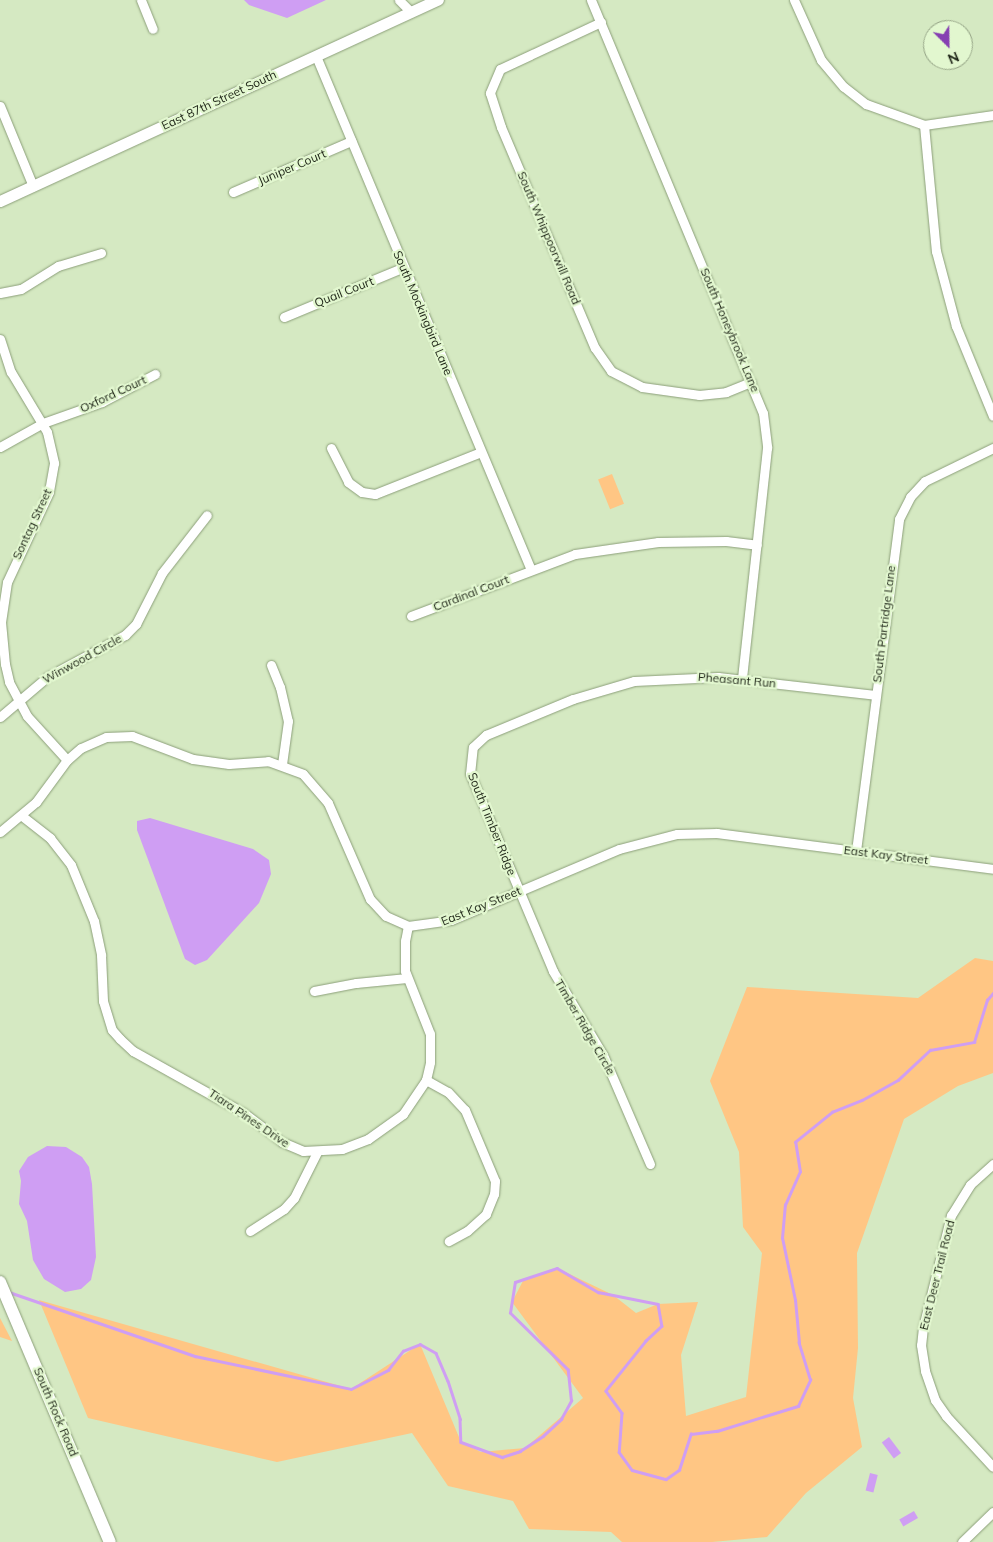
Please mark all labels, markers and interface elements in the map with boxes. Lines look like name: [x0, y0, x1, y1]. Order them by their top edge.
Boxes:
north arrow: [923, 20, 973, 70]
text: N: [945, 48, 962, 68]
street label: East 87th Street South: [159, 67, 279, 133]
street label: Juniper Court: [256, 146, 328, 188]
street label: South Whippoorwill Road: [514, 169, 584, 307]
street label: South Mockingbird Lane: [390, 249, 456, 377]
street label: South Honeybrook Lane: [697, 266, 763, 394]
street label: Quail Court: [312, 274, 376, 310]
street label: Oxford Court: [78, 372, 148, 416]
street label: Sontag Street: [9, 486, 55, 562]
street label: South Partridge Lane: [870, 565, 898, 683]
street label: Cardinal Court: [431, 572, 511, 614]
street label: Winwood Circle: [40, 631, 124, 687]
street label: Pheasant Run: [697, 669, 777, 691]
street label: South Timber Ridge: [465, 770, 519, 878]
street label: East Kay Street: [843, 843, 929, 867]
street label: East Kay Street: [439, 883, 523, 929]
street label: Timber Ridge Circle: [552, 977, 618, 1077]
street label: Tiara Pines Drive: [206, 1086, 292, 1150]
street label: East Deer Trail Road: [916, 1218, 958, 1332]
street label: South Rock Road: [31, 1365, 81, 1459]

